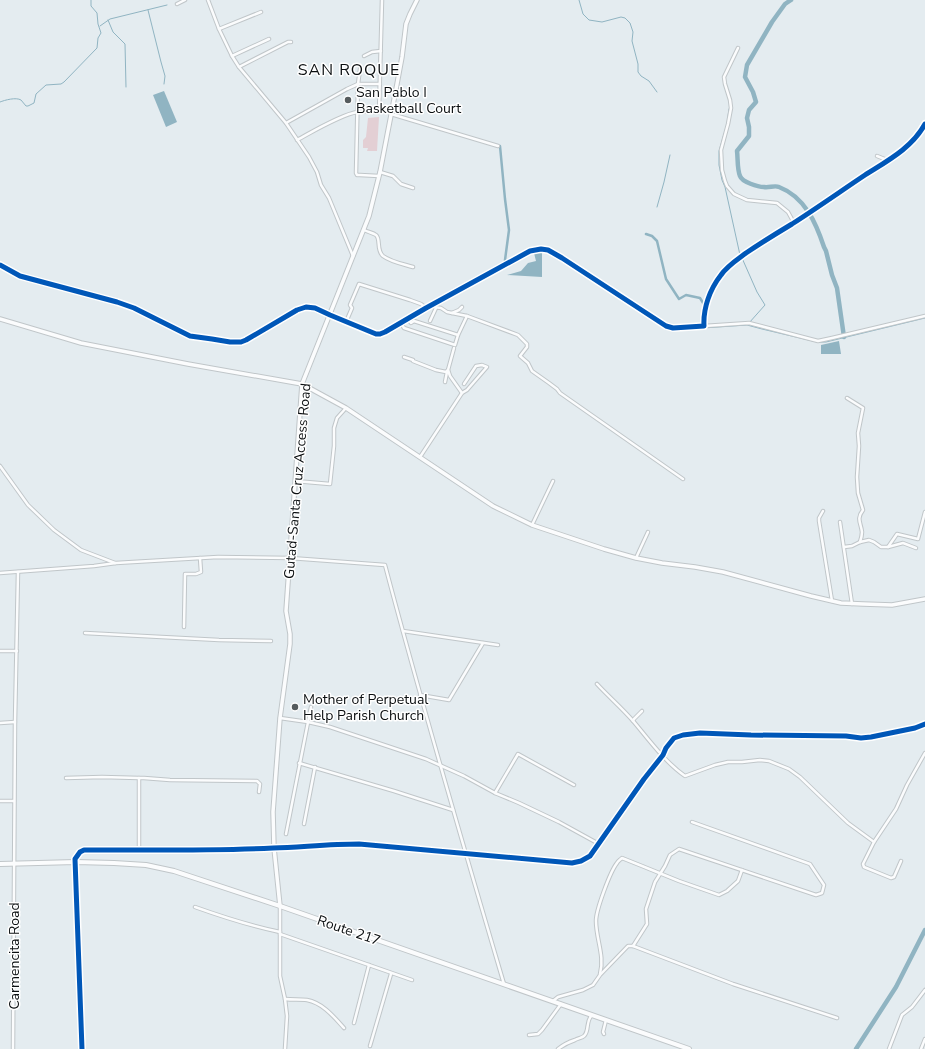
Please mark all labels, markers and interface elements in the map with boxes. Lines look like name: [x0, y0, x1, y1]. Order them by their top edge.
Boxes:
district label: SAN ROQUE: [298, 59, 400, 81]
place label: San Pablo I Basketball Court: [356, 83, 461, 118]
marker: San Pablo I Basketball Court: [343, 95, 353, 105]
street label: Gutad-Santa Cruz Access Road: [279, 382, 316, 580]
place label: Mother of Perpetual Help Parish Church: [303, 690, 429, 725]
marker: Mother of Perpetual Help Parish Church: [290, 702, 300, 712]
street label: Carmencita Road: [5, 902, 24, 1010]
street label: Route 217: [315, 911, 383, 950]

